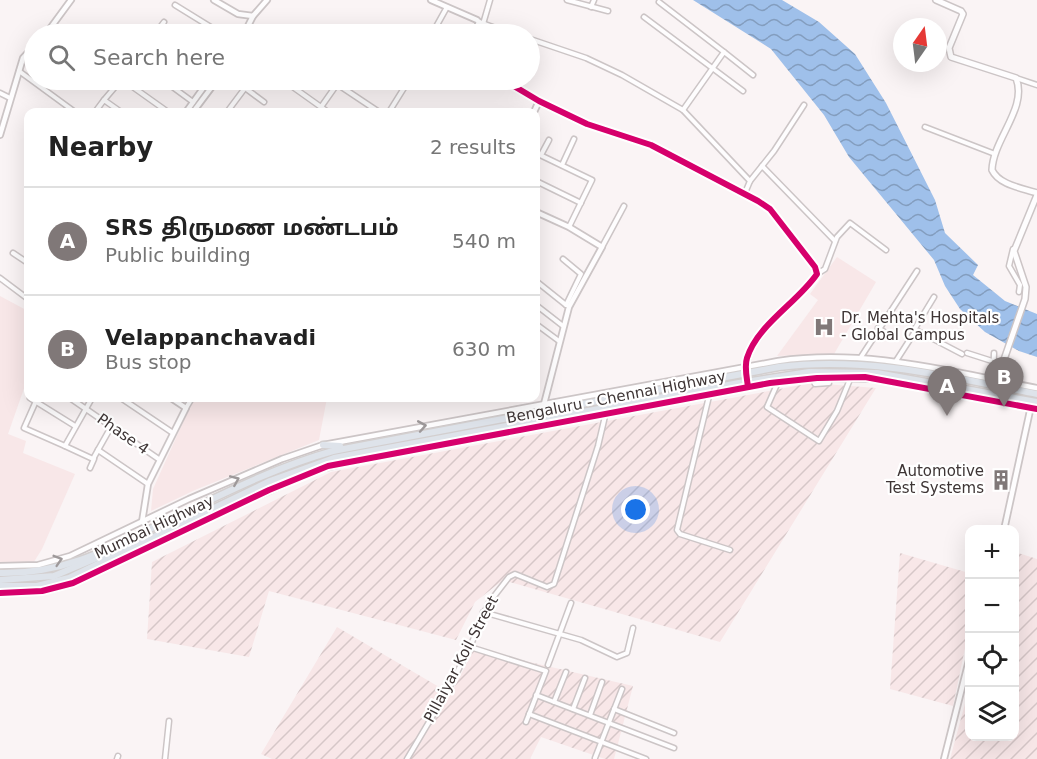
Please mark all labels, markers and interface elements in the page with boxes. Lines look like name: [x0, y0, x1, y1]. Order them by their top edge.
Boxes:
north arrow: [893, 18, 947, 72]
search box: [24, 24, 540, 90]
icon: search: [45, 41, 78, 74]
text: Search here: [93, 45, 225, 70]
text: Nearby: [48, 132, 153, 162]
text: 2 results: [430, 135, 516, 159]
text: SRS திருமண மண்டபம்: [105, 215, 399, 240]
text: A: [60, 229, 75, 253]
text: 540 m: [452, 229, 516, 253]
text: Public building: [105, 243, 251, 267]
place label: Dr. Mehta's Hospitals - Global Campus: [841, 309, 1000, 344]
hospital icon: Dr. Mehta's Hospitals - Global Campus: [812, 315, 836, 339]
text: Velappanchavadi: [105, 325, 316, 350]
text: B: [60, 337, 75, 361]
text: 630 m: [452, 337, 516, 361]
text: Bus stop: [105, 350, 191, 374]
pin: B: [984, 358, 1024, 407]
pin: A: [928, 366, 966, 416]
street label: Bengaluru - Chennai Highway: [505, 367, 727, 427]
street label: Phase 4: [94, 410, 152, 458]
one-way arrow: [416, 420, 426, 433]
place label: Automotive Test Systems: [885, 462, 984, 497]
building icon: Automotive Test Systems: [989, 468, 1013, 492]
one-way arrow: [229, 475, 240, 487]
street label: Mumbai Highway: [91, 491, 217, 563]
your location: [621, 495, 650, 524]
map controls: [965, 525, 1019, 741]
button: +: [965, 525, 1019, 579]
one-way arrow: [52, 555, 63, 567]
button: −: [965, 579, 1019, 633]
street label: Pillaiyar Koil Street: [420, 593, 502, 725]
button: locate: [965, 633, 1019, 687]
button: layers: [965, 687, 1019, 741]

